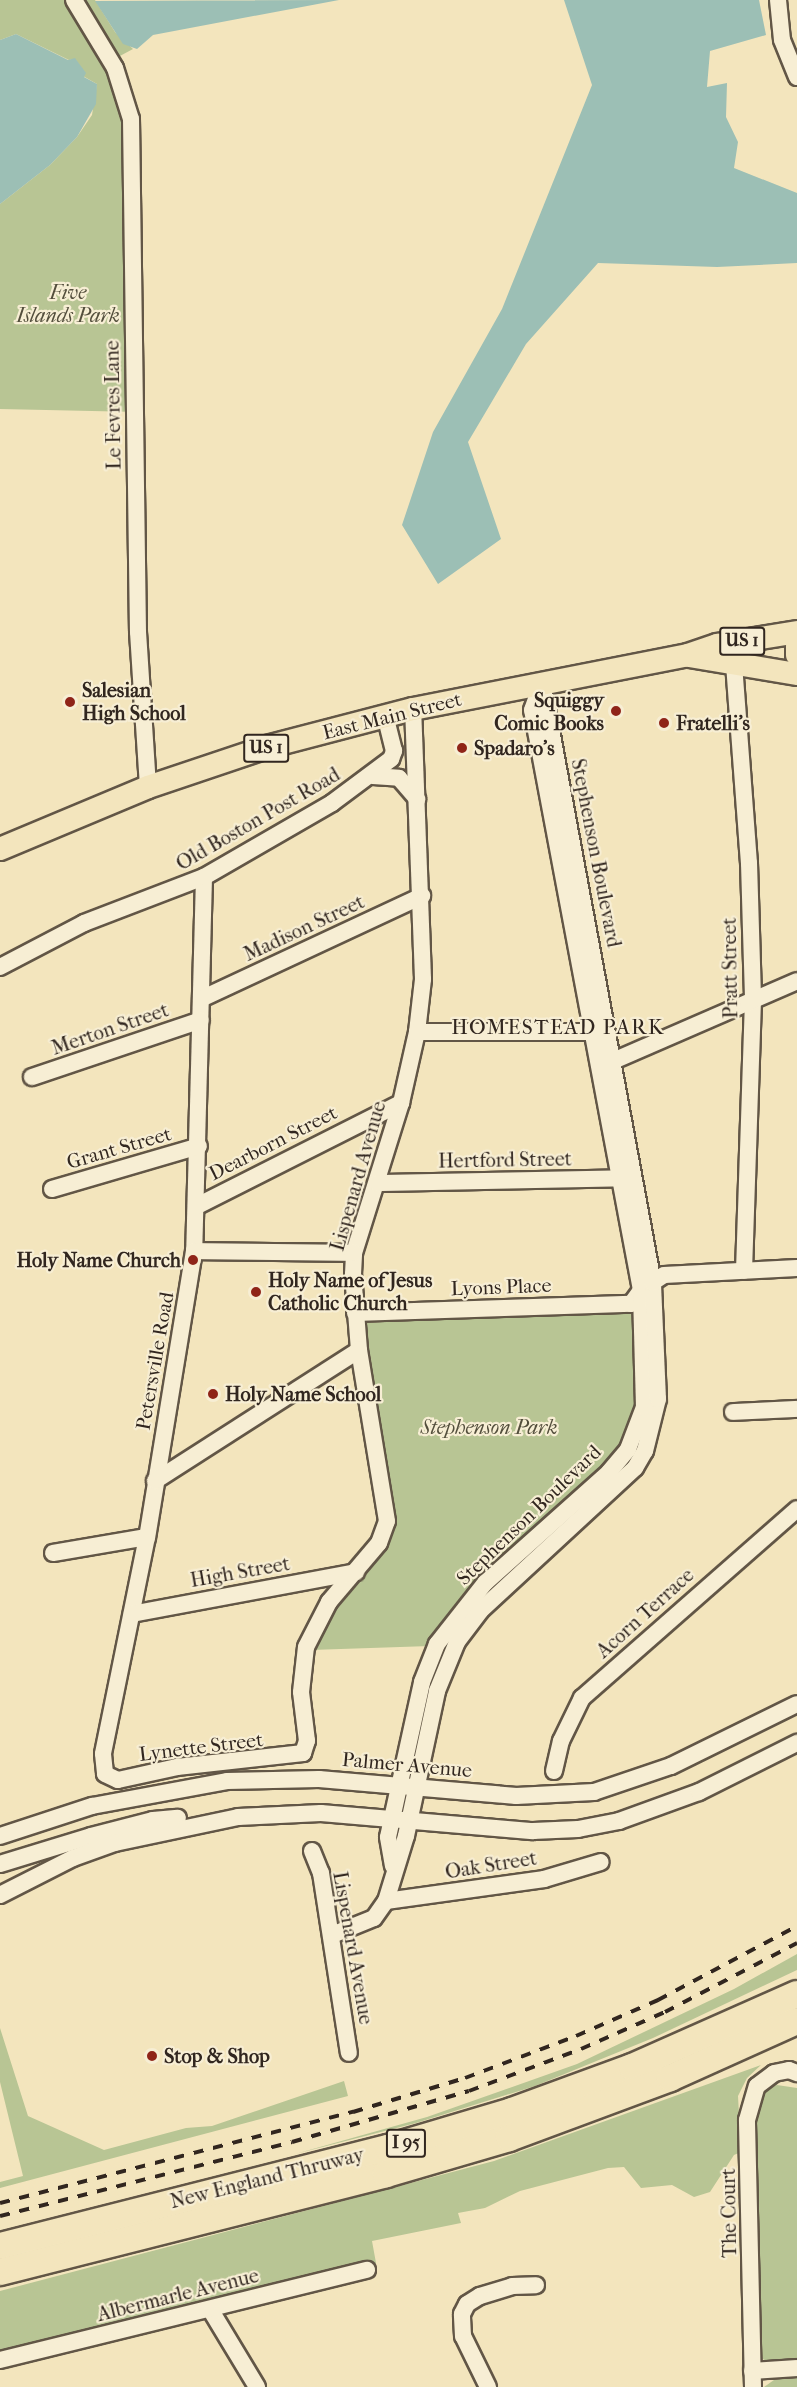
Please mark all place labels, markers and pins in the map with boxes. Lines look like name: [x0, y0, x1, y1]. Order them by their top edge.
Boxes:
place label: Salesian High School: [82, 678, 186, 725]
place label: Squiggy Comic Books: [494, 688, 604, 735]
marker: Salesian High School: [63, 695, 77, 709]
marker: Squiggy Comic Books: [609, 704, 623, 718]
place label: Fratelli's: [676, 711, 750, 735]
marker: Fratelli's: [657, 716, 671, 730]
place label: Spadaro's: [474, 736, 555, 760]
marker: Spadaro's: [455, 741, 469, 755]
place label: Holy Name Church: [17, 1248, 181, 1272]
marker: Holy Name Church: [186, 1253, 200, 1267]
place label: Holy Name of Jesus Catholic Church: [268, 1268, 432, 1315]
marker: Holy Name of Jesus Catholic Church: [249, 1285, 263, 1299]
place label: Holy Name School: [225, 1382, 381, 1406]
marker: Holy Name School: [206, 1387, 220, 1401]
place label: Stop & Shop: [164, 2044, 270, 2068]
marker: Stop & Shop: [145, 2049, 159, 2063]

